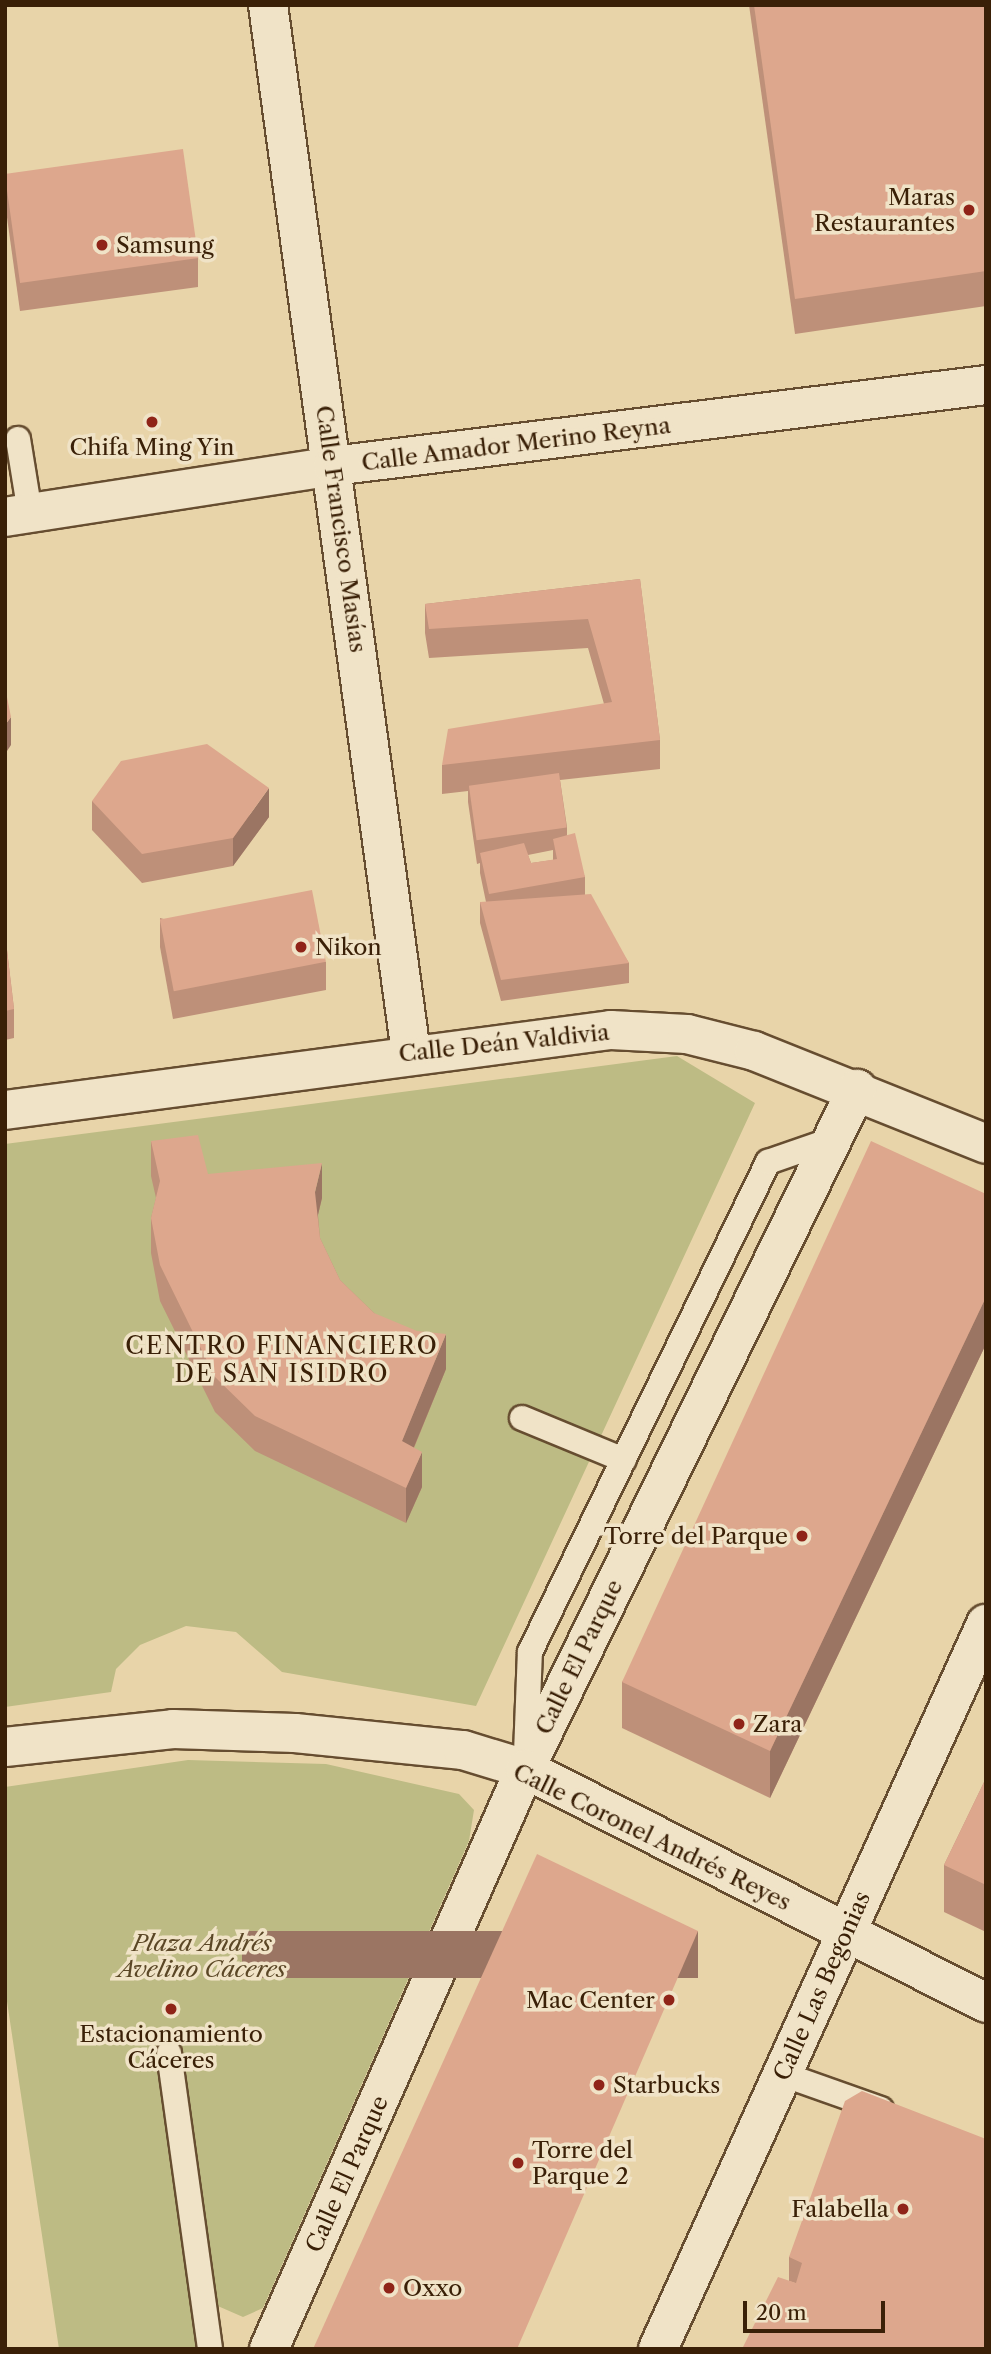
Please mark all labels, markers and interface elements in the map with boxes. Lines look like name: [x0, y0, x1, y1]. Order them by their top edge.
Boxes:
place label: Maras Restaurantes: [814, 183, 955, 237]
marker: Maras Restaurantes: [961, 202, 977, 218]
place label: Samsung: [116, 231, 214, 259]
marker: Samsung: [94, 237, 110, 253]
street label: Calle Francisco Masías: [310, 404, 372, 654]
street label: Calle Amador Merino Reyna: [359, 411, 673, 477]
marker: Chifa Ming Yin: [144, 414, 160, 430]
place label: Chifa Ming Yin: [69, 433, 235, 461]
place label: Nikon: [315, 933, 382, 961]
marker: Nikon: [293, 939, 309, 955]
street label: Calle Deán Valdivia: [397, 1018, 611, 1068]
district label: CENTRO FINANCIERO DE SAN ISIDRO: [127, 1332, 437, 1388]
place label: Torre del Parque: [604, 1522, 788, 1550]
marker: Torre del Parque: [794, 1528, 810, 1544]
street label: Calle El Parque: [530, 1575, 628, 1739]
place label: Zara: [753, 1710, 802, 1738]
marker: Zara: [731, 1716, 747, 1732]
street label: Calle Coronel Andrés Reyes: [508, 1757, 796, 1917]
street label: Calle Las Begonias: [768, 1887, 876, 2085]
park label: Plaza Andrés Avelino Cáceres: [118, 1929, 286, 1983]
place label: Mac Center: [526, 1986, 655, 2014]
marker: Mac Center: [661, 1992, 677, 2008]
marker: Estacionamiento Cáceres: [163, 2001, 179, 2017]
place label: Estacionamiento Cáceres: [79, 2020, 263, 2074]
place label: Starbucks: [613, 2071, 720, 2099]
marker: Starbucks: [591, 2077, 607, 2093]
street label: Calle El Parque: [300, 2091, 394, 2257]
place label: Torre del Parque 2: [532, 2136, 633, 2190]
marker: Torre del Parque 2: [510, 2155, 526, 2171]
place label: Falabella: [791, 2195, 889, 2223]
marker: Falabella: [895, 2201, 911, 2217]
place label: Oxxo: [403, 2274, 462, 2302]
marker: Oxxo: [381, 2280, 397, 2296]
scale bar: [746, 2288, 888, 2332]
text: 20 m: [756, 2300, 807, 2325]

